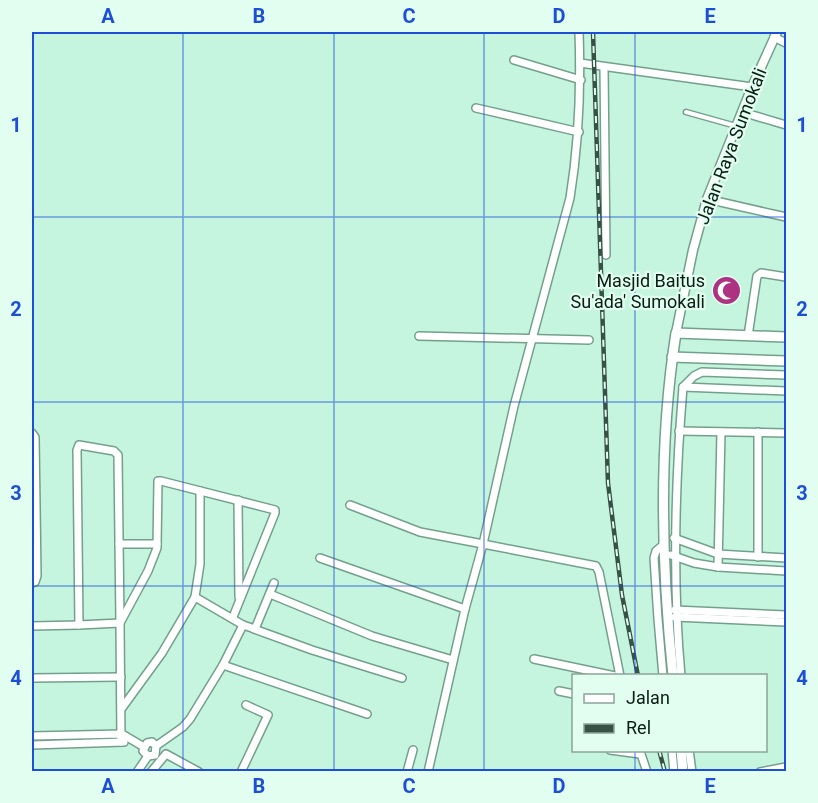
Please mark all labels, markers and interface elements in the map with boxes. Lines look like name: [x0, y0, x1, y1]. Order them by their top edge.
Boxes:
text: A: [101, 4, 115, 28]
text: B: [253, 4, 265, 28]
text: C: [402, 4, 416, 28]
text: D: [553, 4, 566, 28]
text: E: [704, 4, 716, 28]
street label: Jalan Raya Sumokali: [691, 65, 771, 227]
text: 1: [10, 113, 22, 137]
text: 1: [796, 113, 808, 137]
place label: Masjid Baitus Su'ada' Sumokali: [571, 270, 705, 312]
mosque icon: Masjid Baitus Su'ada' Sumokali: [710, 274, 742, 306]
text: 2: [10, 297, 22, 321]
text: 2: [796, 297, 808, 321]
text: 3: [10, 481, 22, 505]
text: 3: [796, 481, 808, 505]
text: 4: [10, 666, 22, 690]
text: 4: [796, 666, 808, 690]
legend: [572, 674, 767, 752]
text: Jalan: [626, 687, 670, 708]
text: Rel: [626, 717, 651, 738]
text: A: [101, 774, 115, 798]
text: B: [253, 774, 265, 798]
text: C: [402, 774, 416, 798]
text: D: [553, 774, 566, 798]
text: E: [704, 774, 716, 798]

